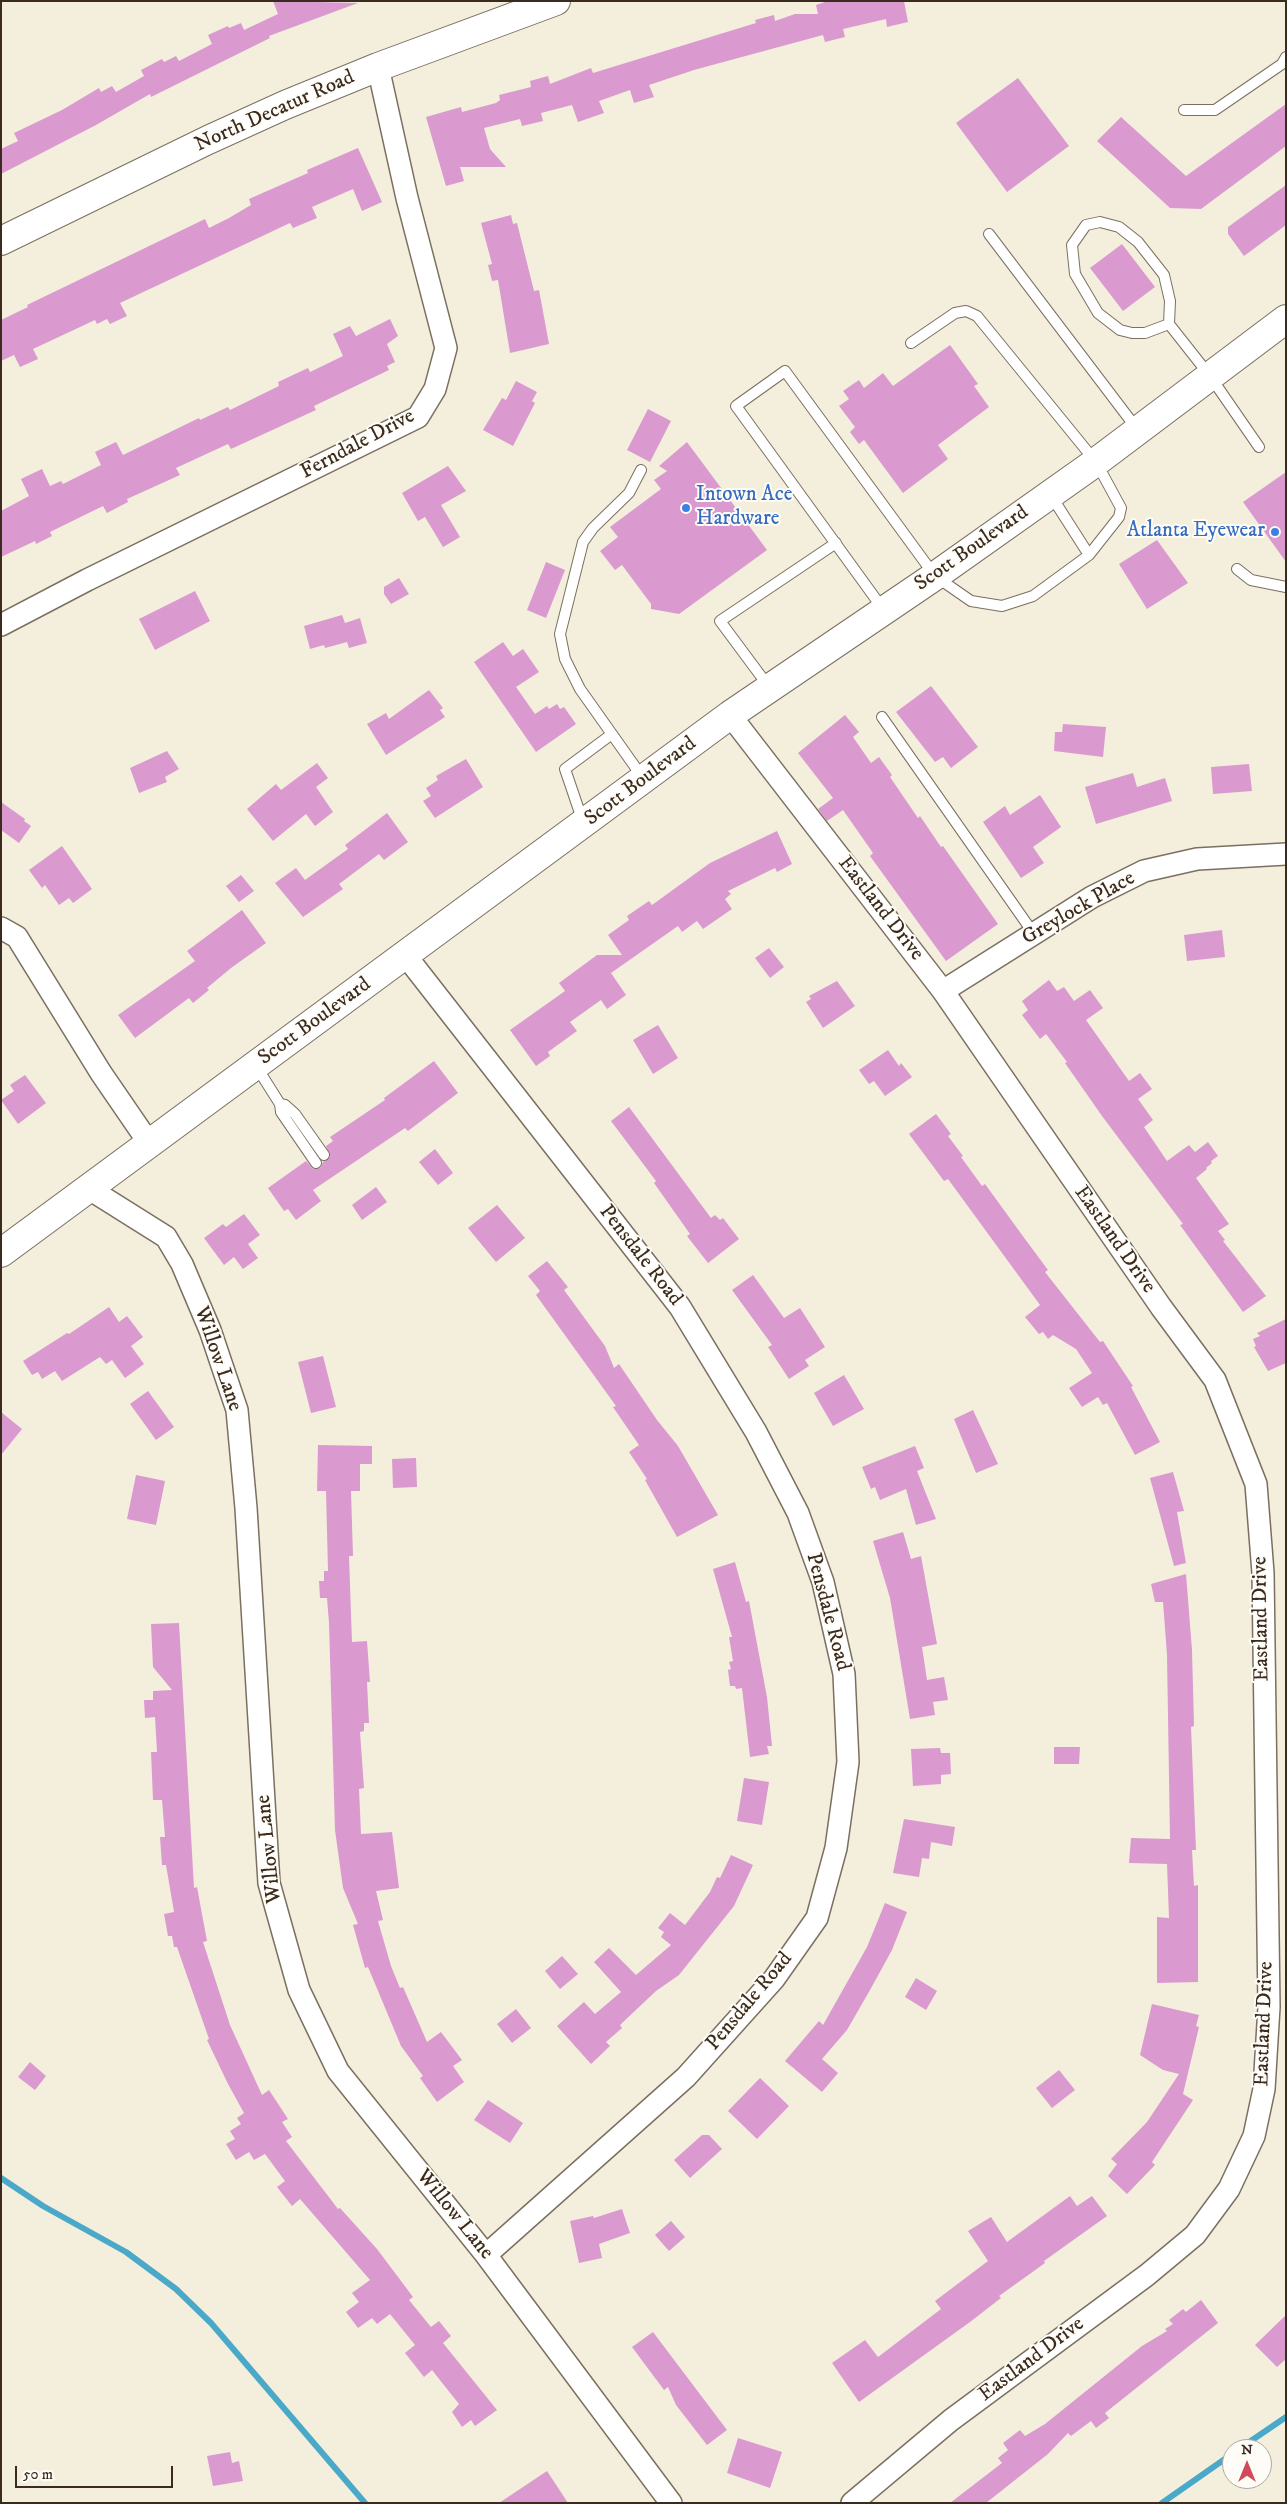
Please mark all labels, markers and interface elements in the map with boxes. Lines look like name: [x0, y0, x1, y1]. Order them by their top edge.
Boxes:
street label: North Decatur Road: [191, 66, 359, 158]
street label: Ferndale Drive: [297, 404, 419, 486]
place label: Intown Ace Hardware: [696, 483, 792, 533]
street label: Scott Boulevard: [910, 500, 1034, 598]
marker: Intown Ace Hardware: [680, 502, 692, 514]
place label: Atlanta Eyewear: [1127, 519, 1265, 545]
marker: Atlanta Eyewear: [1269, 526, 1281, 538]
street label: Scott Boulevard: [580, 732, 702, 832]
street label: Eastland Drive: [831, 852, 929, 966]
street label: Greylock Place: [1018, 867, 1140, 951]
street label: Scott Boulevard: [254, 973, 376, 1071]
street label: Eastland Drive: [1068, 1181, 1160, 1299]
street label: Pensdale Road: [593, 1201, 687, 1311]
street label: Willow Lane: [187, 1303, 247, 1415]
street label: Pensdale Road: [799, 1550, 855, 1674]
street label: Eastland Drive: [1248, 1556, 1276, 1682]
street label: Willow Lane: [252, 1794, 288, 1904]
street label: Pensdale Road: [701, 1948, 799, 2056]
street label: Eastland Drive: [1250, 1961, 1280, 2087]
street label: Willow Lane: [410, 2165, 498, 2265]
street label: Eastland Drive: [974, 2312, 1090, 2408]
north arrow: [1222, 2439, 1272, 2489]
text: N: [1241, 2441, 1253, 2459]
scale bar: [18, 2456, 175, 2488]
text: 50 m: [23, 2465, 53, 2484]

